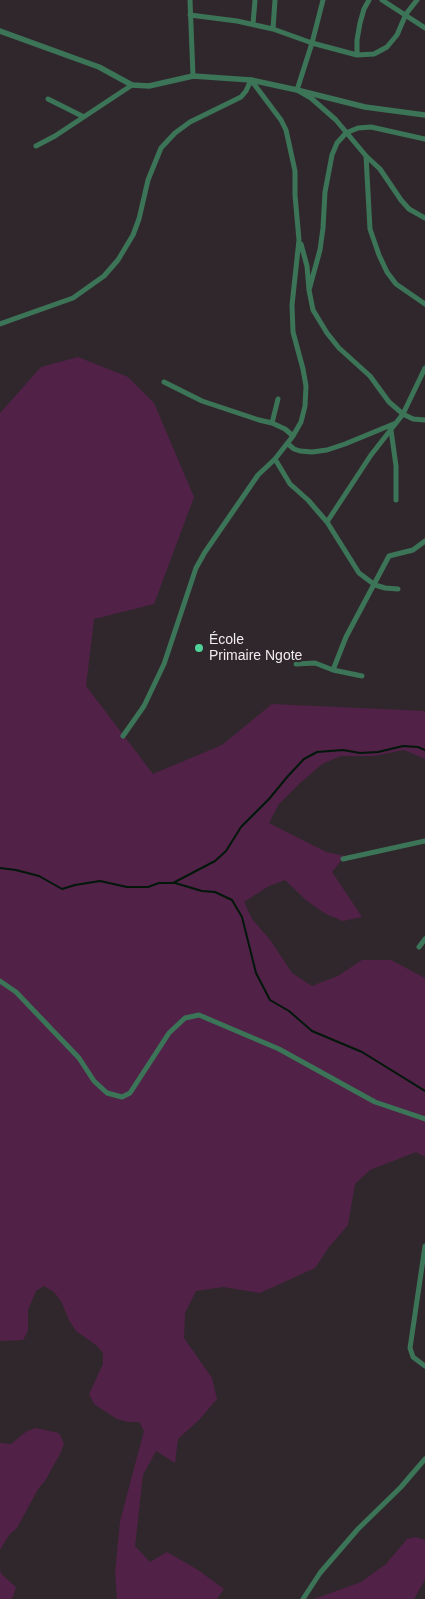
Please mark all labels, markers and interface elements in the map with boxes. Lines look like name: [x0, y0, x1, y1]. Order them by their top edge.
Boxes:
place label: École Primaire Ngote: [209, 632, 302, 664]
marker: École Primaire Ngote: [193, 642, 205, 654]

